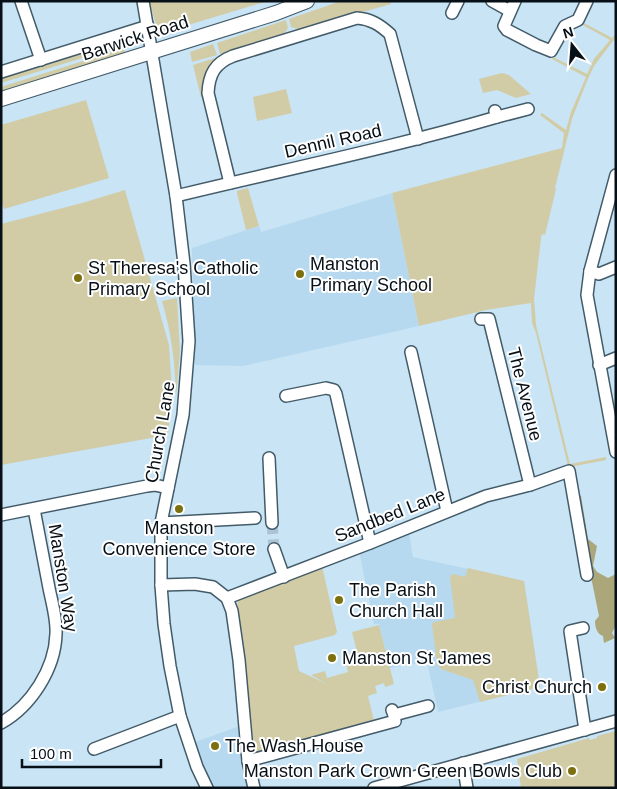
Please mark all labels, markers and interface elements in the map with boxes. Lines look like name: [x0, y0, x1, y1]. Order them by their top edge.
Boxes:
street label: Barwick Road: [79, 11, 191, 65]
north arrow: [547, 20, 597, 70]
text: N: [561, 23, 575, 42]
street label: Dennil Road: [282, 120, 384, 162]
place label: Manston Primary School: [310, 254, 432, 295]
place label: St Theresa's Catholic Primary School: [88, 258, 258, 299]
marker: Manston Primary School: [294, 268, 306, 280]
marker: St Theresa's Catholic Primary School: [72, 272, 84, 284]
street label: The Avenue: [504, 345, 546, 443]
street label: Church Lane: [141, 380, 179, 484]
street label: Sandbed Lane: [332, 484, 448, 546]
marker: Manston Convenience Store: [173, 503, 185, 515]
place label: Manston Convenience Store: [102, 518, 256, 559]
street label: Manston Way: [45, 522, 81, 634]
place label: The Parish Church Hall: [349, 580, 443, 621]
marker: The Parish Church Hall: [333, 594, 345, 606]
place label: Manston St James: [342, 648, 491, 668]
marker: Manston St James: [326, 652, 338, 664]
place label: Christ Church: [482, 677, 592, 697]
marker: Christ Church: [596, 681, 608, 693]
scale bar: [22, 736, 161, 768]
place label: The Wash House: [225, 736, 363, 756]
marker: The Wash House: [209, 740, 221, 752]
text: 100 m: [30, 745, 72, 762]
place label: Manston Park Crown Green Bowls Club: [244, 761, 562, 781]
marker: Manston Park Crown Green Bowls Club: [566, 765, 578, 777]

